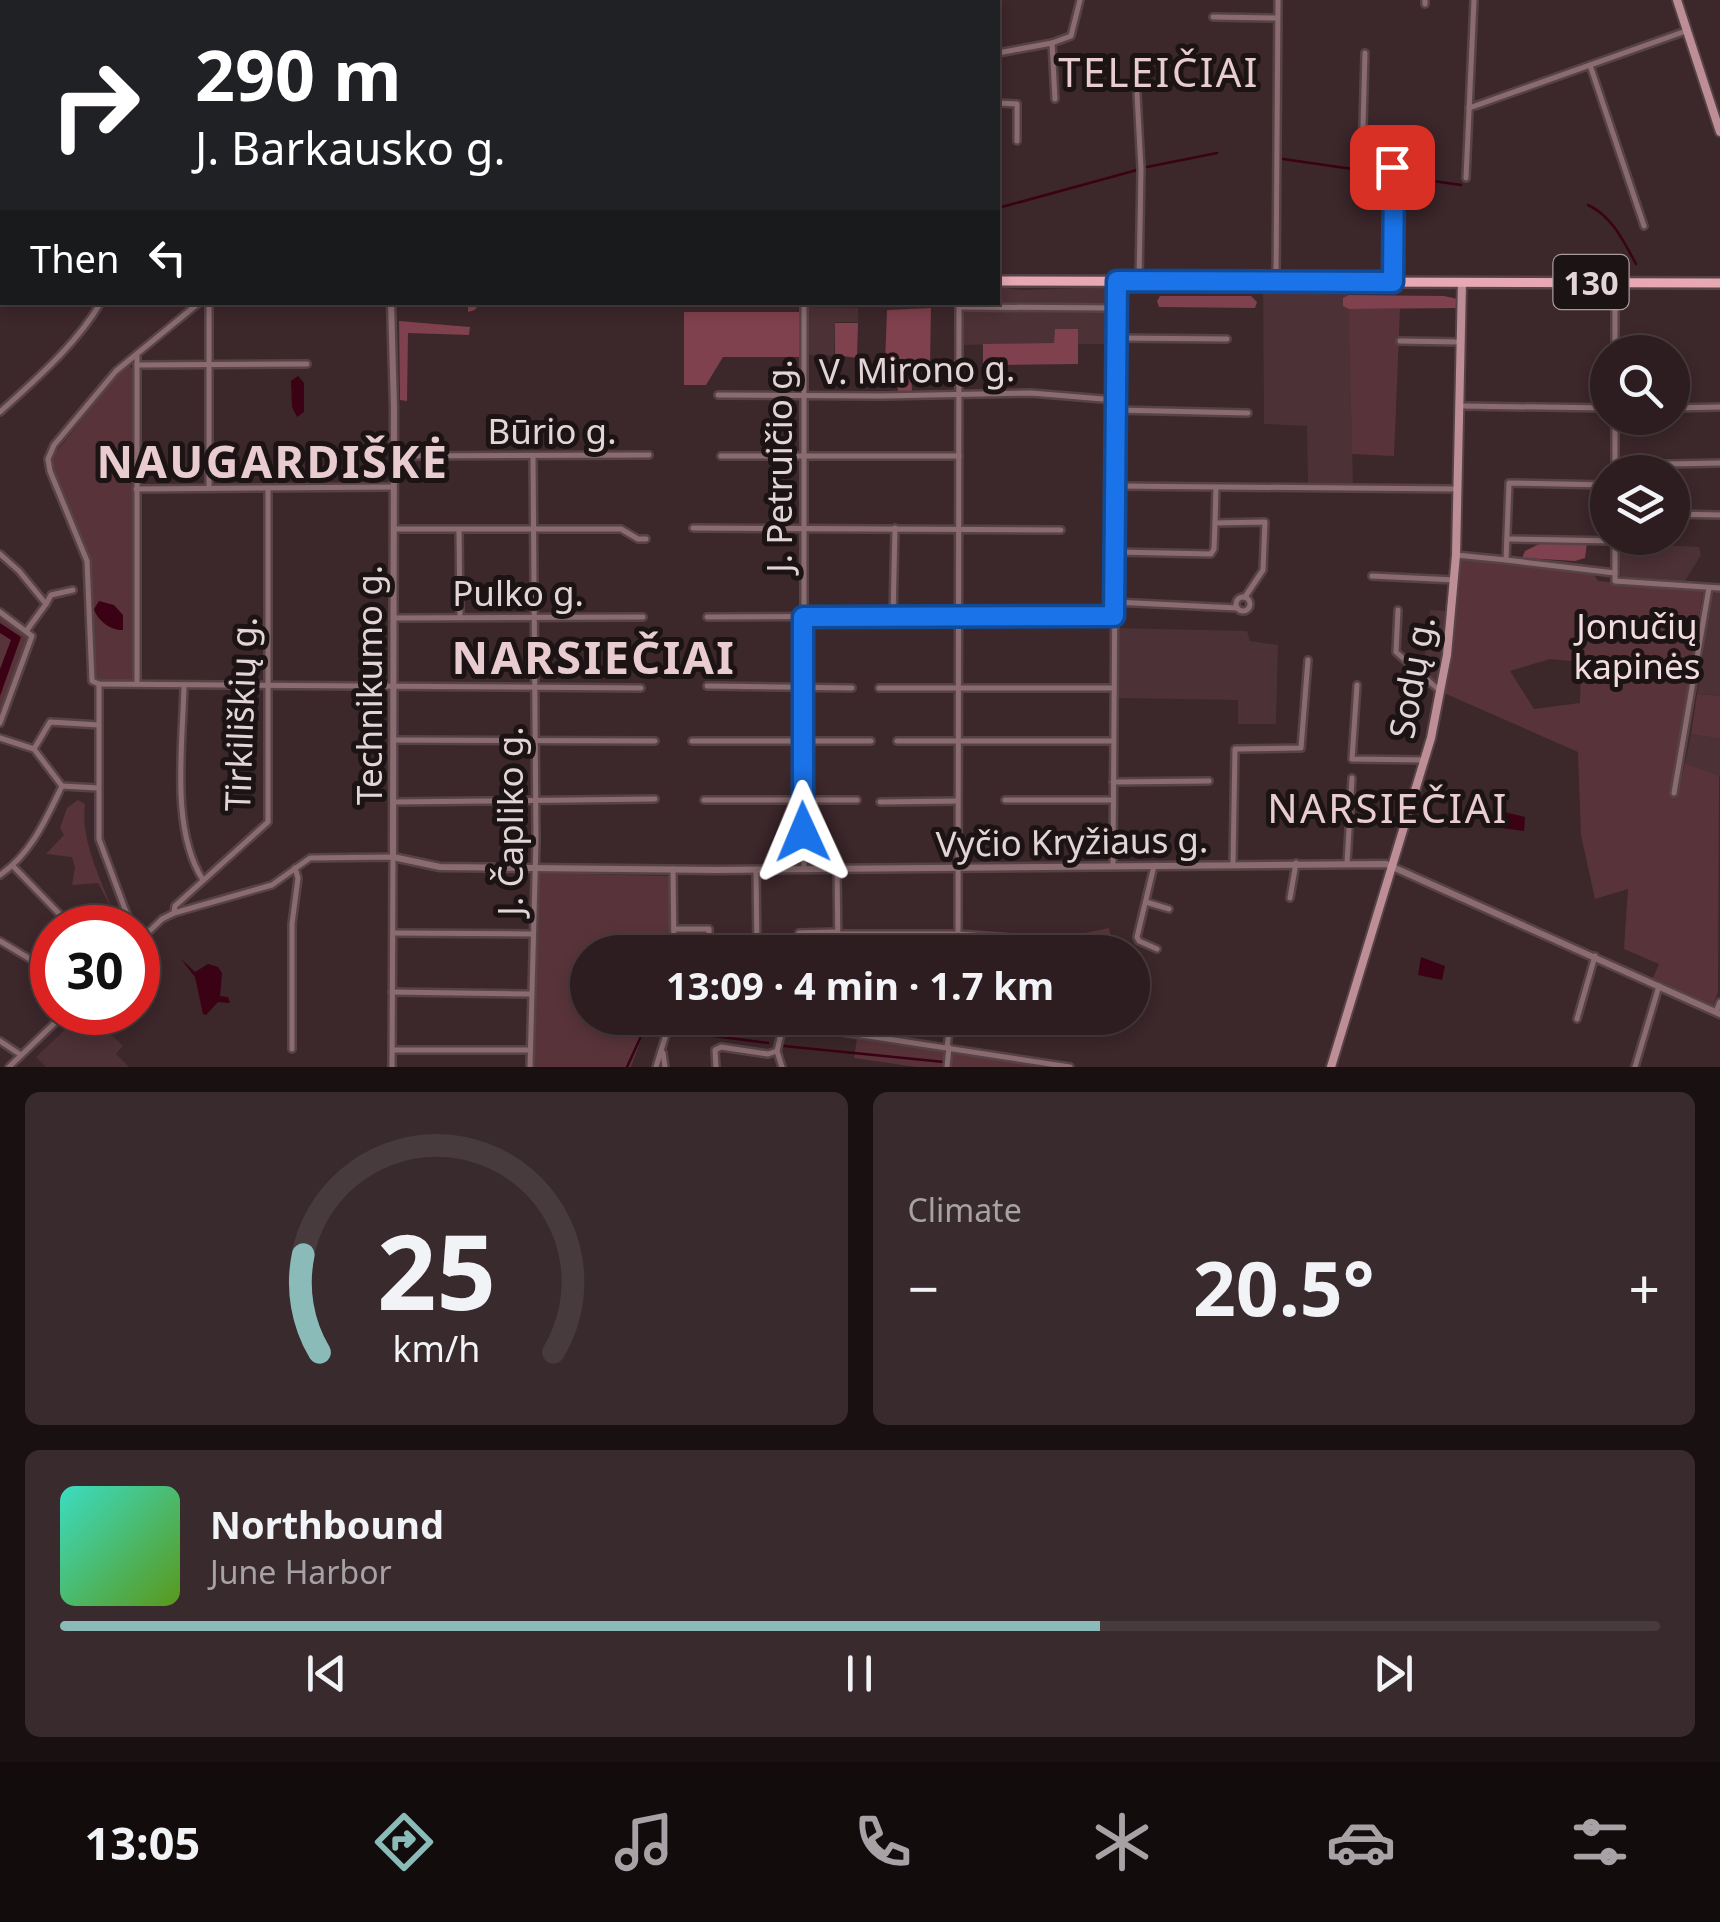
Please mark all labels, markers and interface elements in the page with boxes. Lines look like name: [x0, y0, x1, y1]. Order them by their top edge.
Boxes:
text: 290 m: [195, 26, 402, 122]
icon: right: [30, 40, 160, 170]
district label: TELEIČIAI: [1058, 44, 1260, 99]
text: J. Barkausko g.: [195, 117, 505, 178]
pin: [1350, 125, 1435, 210]
icon: arrive: [1365, 140, 1420, 195]
icon: left: [140, 230, 195, 285]
text: Then: [30, 232, 120, 284]
road number: 130: [1554, 255, 1628, 309]
map controls: [1590, 335, 1690, 555]
button: search: [1590, 335, 1690, 435]
street label: V. Mirono g.: [818, 344, 1016, 394]
street label: J. Petruičio g.: [755, 359, 802, 576]
street label: Būrio g.: [487, 407, 617, 454]
district label: NAUGARDIŠKĖ: [97, 430, 449, 491]
button: layers: [1590, 455, 1690, 555]
street label: Technikumo g.: [345, 565, 392, 805]
street label: Pulko g.: [452, 569, 584, 616]
park label: Jonučių kapinės: [1573, 602, 1701, 689]
street label: Sodų g.: [1377, 612, 1445, 742]
street label: Tirkiliškių g.: [213, 616, 267, 812]
district label: NARSIEČIAI: [452, 626, 736, 687]
street label: J. Čapliko g.: [486, 726, 533, 919]
position arrow: [751, 780, 855, 884]
district label: NARSIEČIAI: [1267, 780, 1509, 835]
street label: Vyčio Kryžiaus g.: [935, 815, 1209, 867]
speed limit sign: 30: [30, 905, 160, 1035]
text: 13:09 · 4 min · 1.7 km: [666, 959, 1054, 1011]
text: Climate: [908, 1188, 1022, 1231]
text: 25: [377, 1199, 496, 1340]
text: 20.5°: [1193, 1236, 1375, 1338]
text: −: [908, 1250, 939, 1325]
text: +: [1629, 1250, 1660, 1325]
text: km/h: [392, 1324, 480, 1372]
text: Northbound: [210, 1498, 444, 1550]
text: June Harbor: [210, 1550, 392, 1593]
icon: previous: [299, 1646, 354, 1701]
icon: pause: [832, 1646, 887, 1701]
icon: next: [1366, 1646, 1421, 1701]
icon: directions: [369, 1807, 439, 1877]
icon: music: [609, 1807, 679, 1877]
icon: phone: [848, 1807, 918, 1877]
icon: climate: [1087, 1807, 1157, 1877]
icon: car: [1326, 1807, 1396, 1877]
icon: filters: [1565, 1807, 1635, 1877]
text: 13:05: [85, 1812, 200, 1873]

